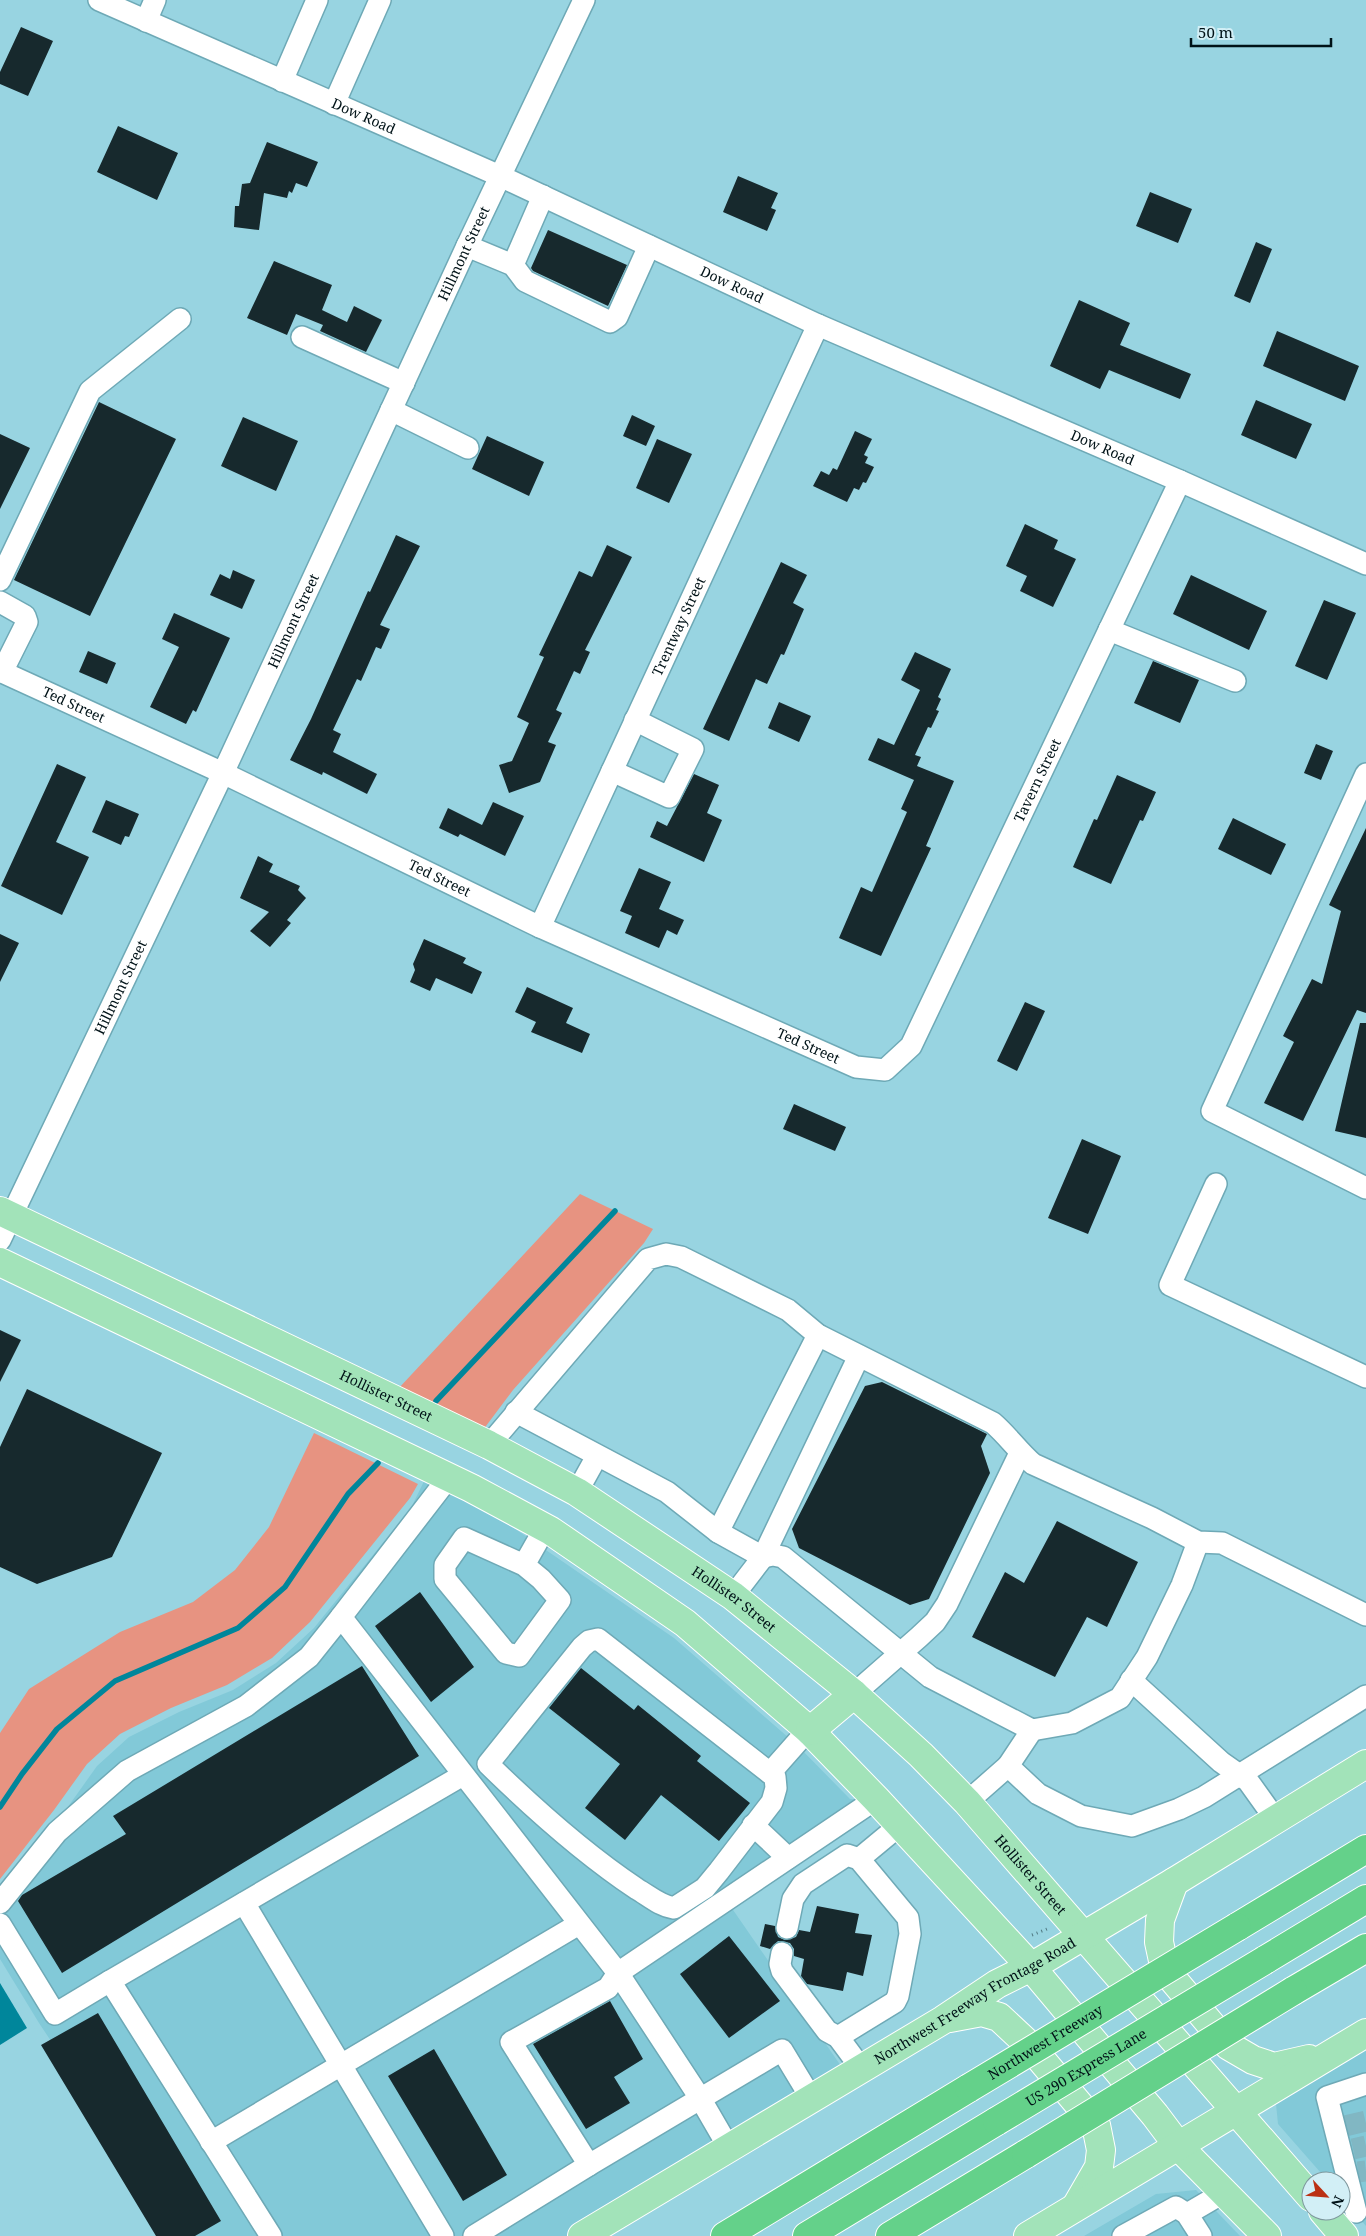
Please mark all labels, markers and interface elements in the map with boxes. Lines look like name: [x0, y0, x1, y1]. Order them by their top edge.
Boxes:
scale bar: [1191, 15, 1331, 47]
text: 50 m: [1198, 22, 1233, 42]
street label: Dow Road: [329, 93, 399, 138]
street label: Hillmont Street: [433, 203, 494, 304]
street label: Dow Road: [697, 261, 767, 307]
street label: Dow Road: [1068, 425, 1138, 469]
street label: Hillmont Street: [263, 570, 323, 671]
street label: Trentway Street: [647, 574, 709, 679]
street label: Ted Street: [40, 682, 108, 727]
street label: Tavern Street: [1009, 735, 1065, 825]
street label: Ted Street: [406, 855, 474, 901]
street label: Hillmont Street: [90, 937, 151, 1037]
street label: Ted Street: [774, 1023, 843, 1068]
street label: Hollister Street: [337, 1365, 436, 1426]
street label: Hollister Street: [688, 1561, 780, 1636]
street label: Hollister Street: [991, 1830, 1071, 1919]
street label: Northwest Freeway Frontage Road: [870, 1933, 1078, 2067]
street label: Northwest Freeway: [985, 2001, 1105, 2083]
street label: US 290 Express Lane: [1022, 2023, 1150, 2111]
north arrow: [1301, 2171, 1351, 2221]
text: N: [1327, 2193, 1349, 2211]

